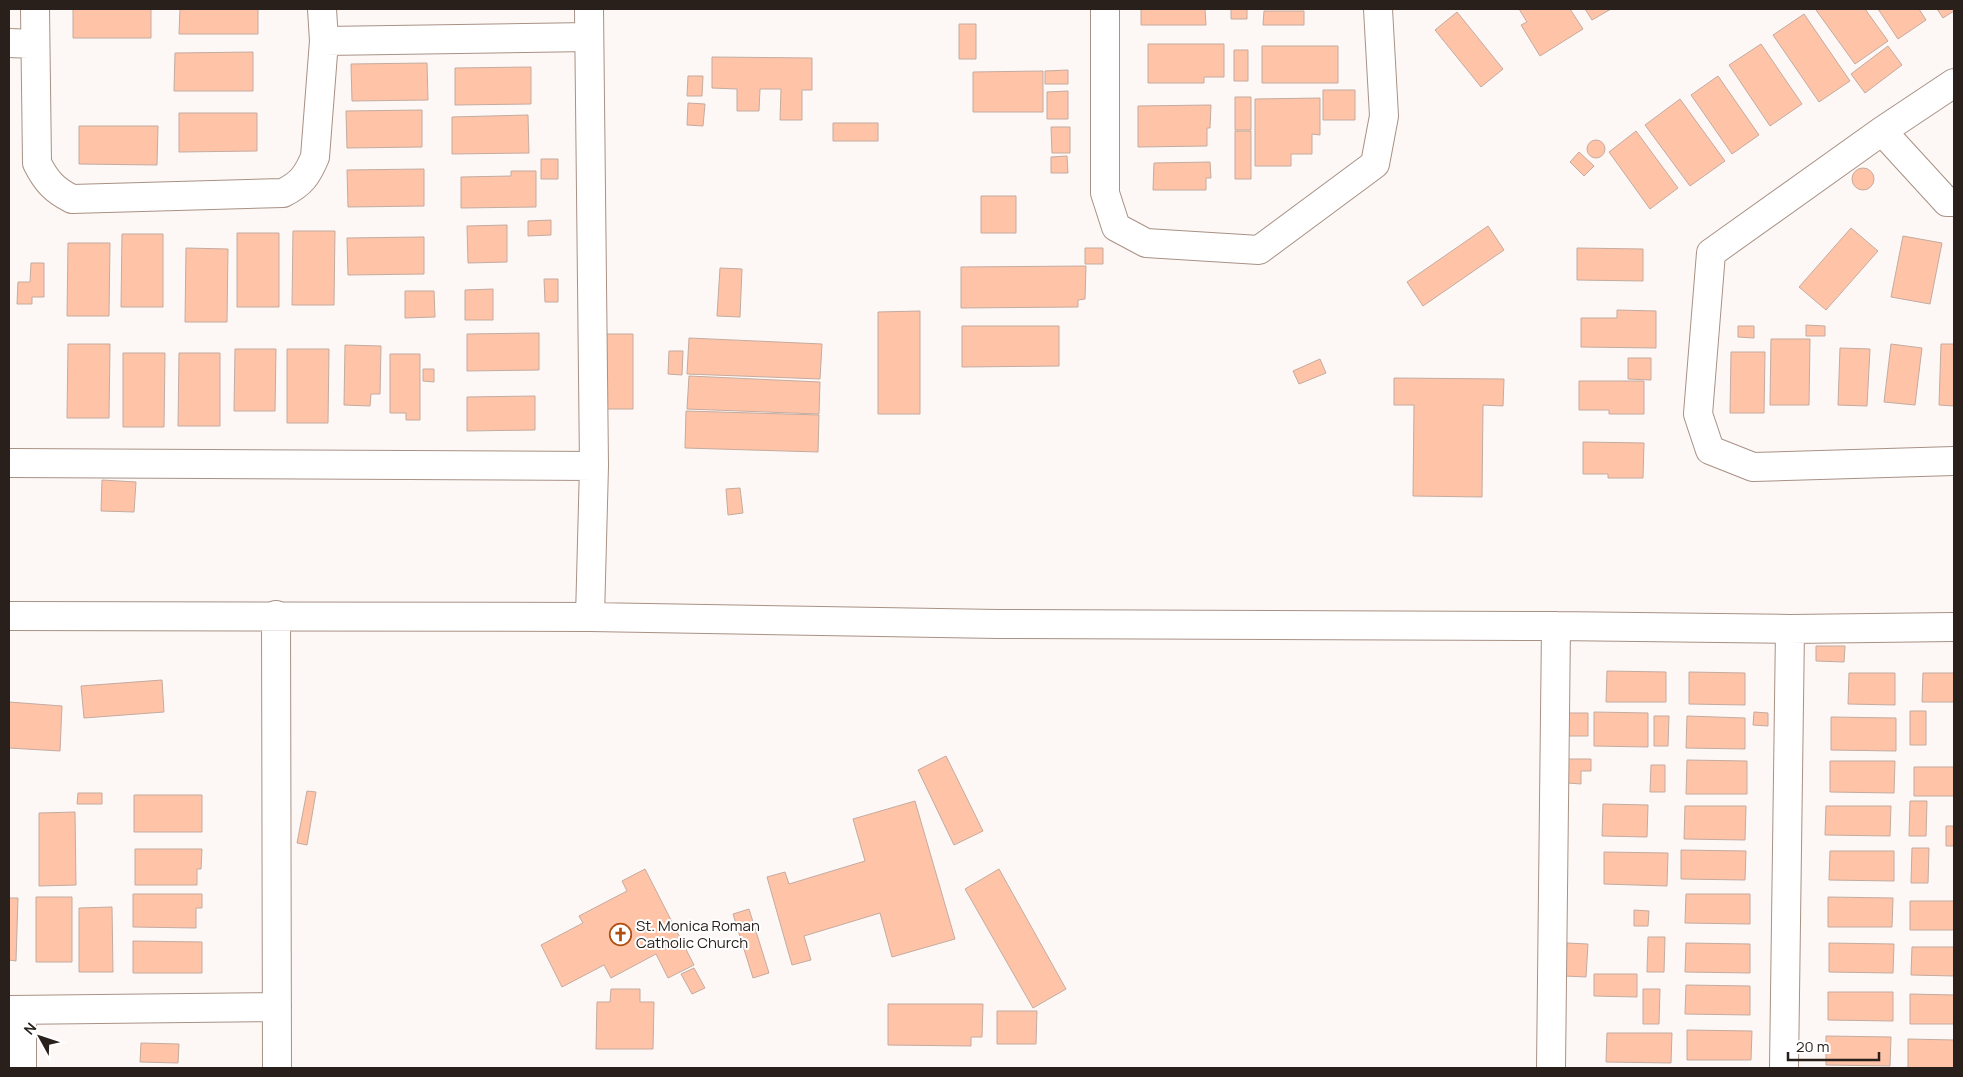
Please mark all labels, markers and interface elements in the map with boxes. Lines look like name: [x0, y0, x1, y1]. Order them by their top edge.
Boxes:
place label: St. Monica Roman Catholic Church: [636, 915, 760, 953]
church icon: St. Monica Roman Catholic Church: [608, 922, 632, 946]
north arrow: [15, 1012, 65, 1062]
text: N: [19, 1018, 40, 1038]
scale bar: [1788, 1030, 1879, 1062]
text: 20 m: [1796, 1036, 1829, 1057]

